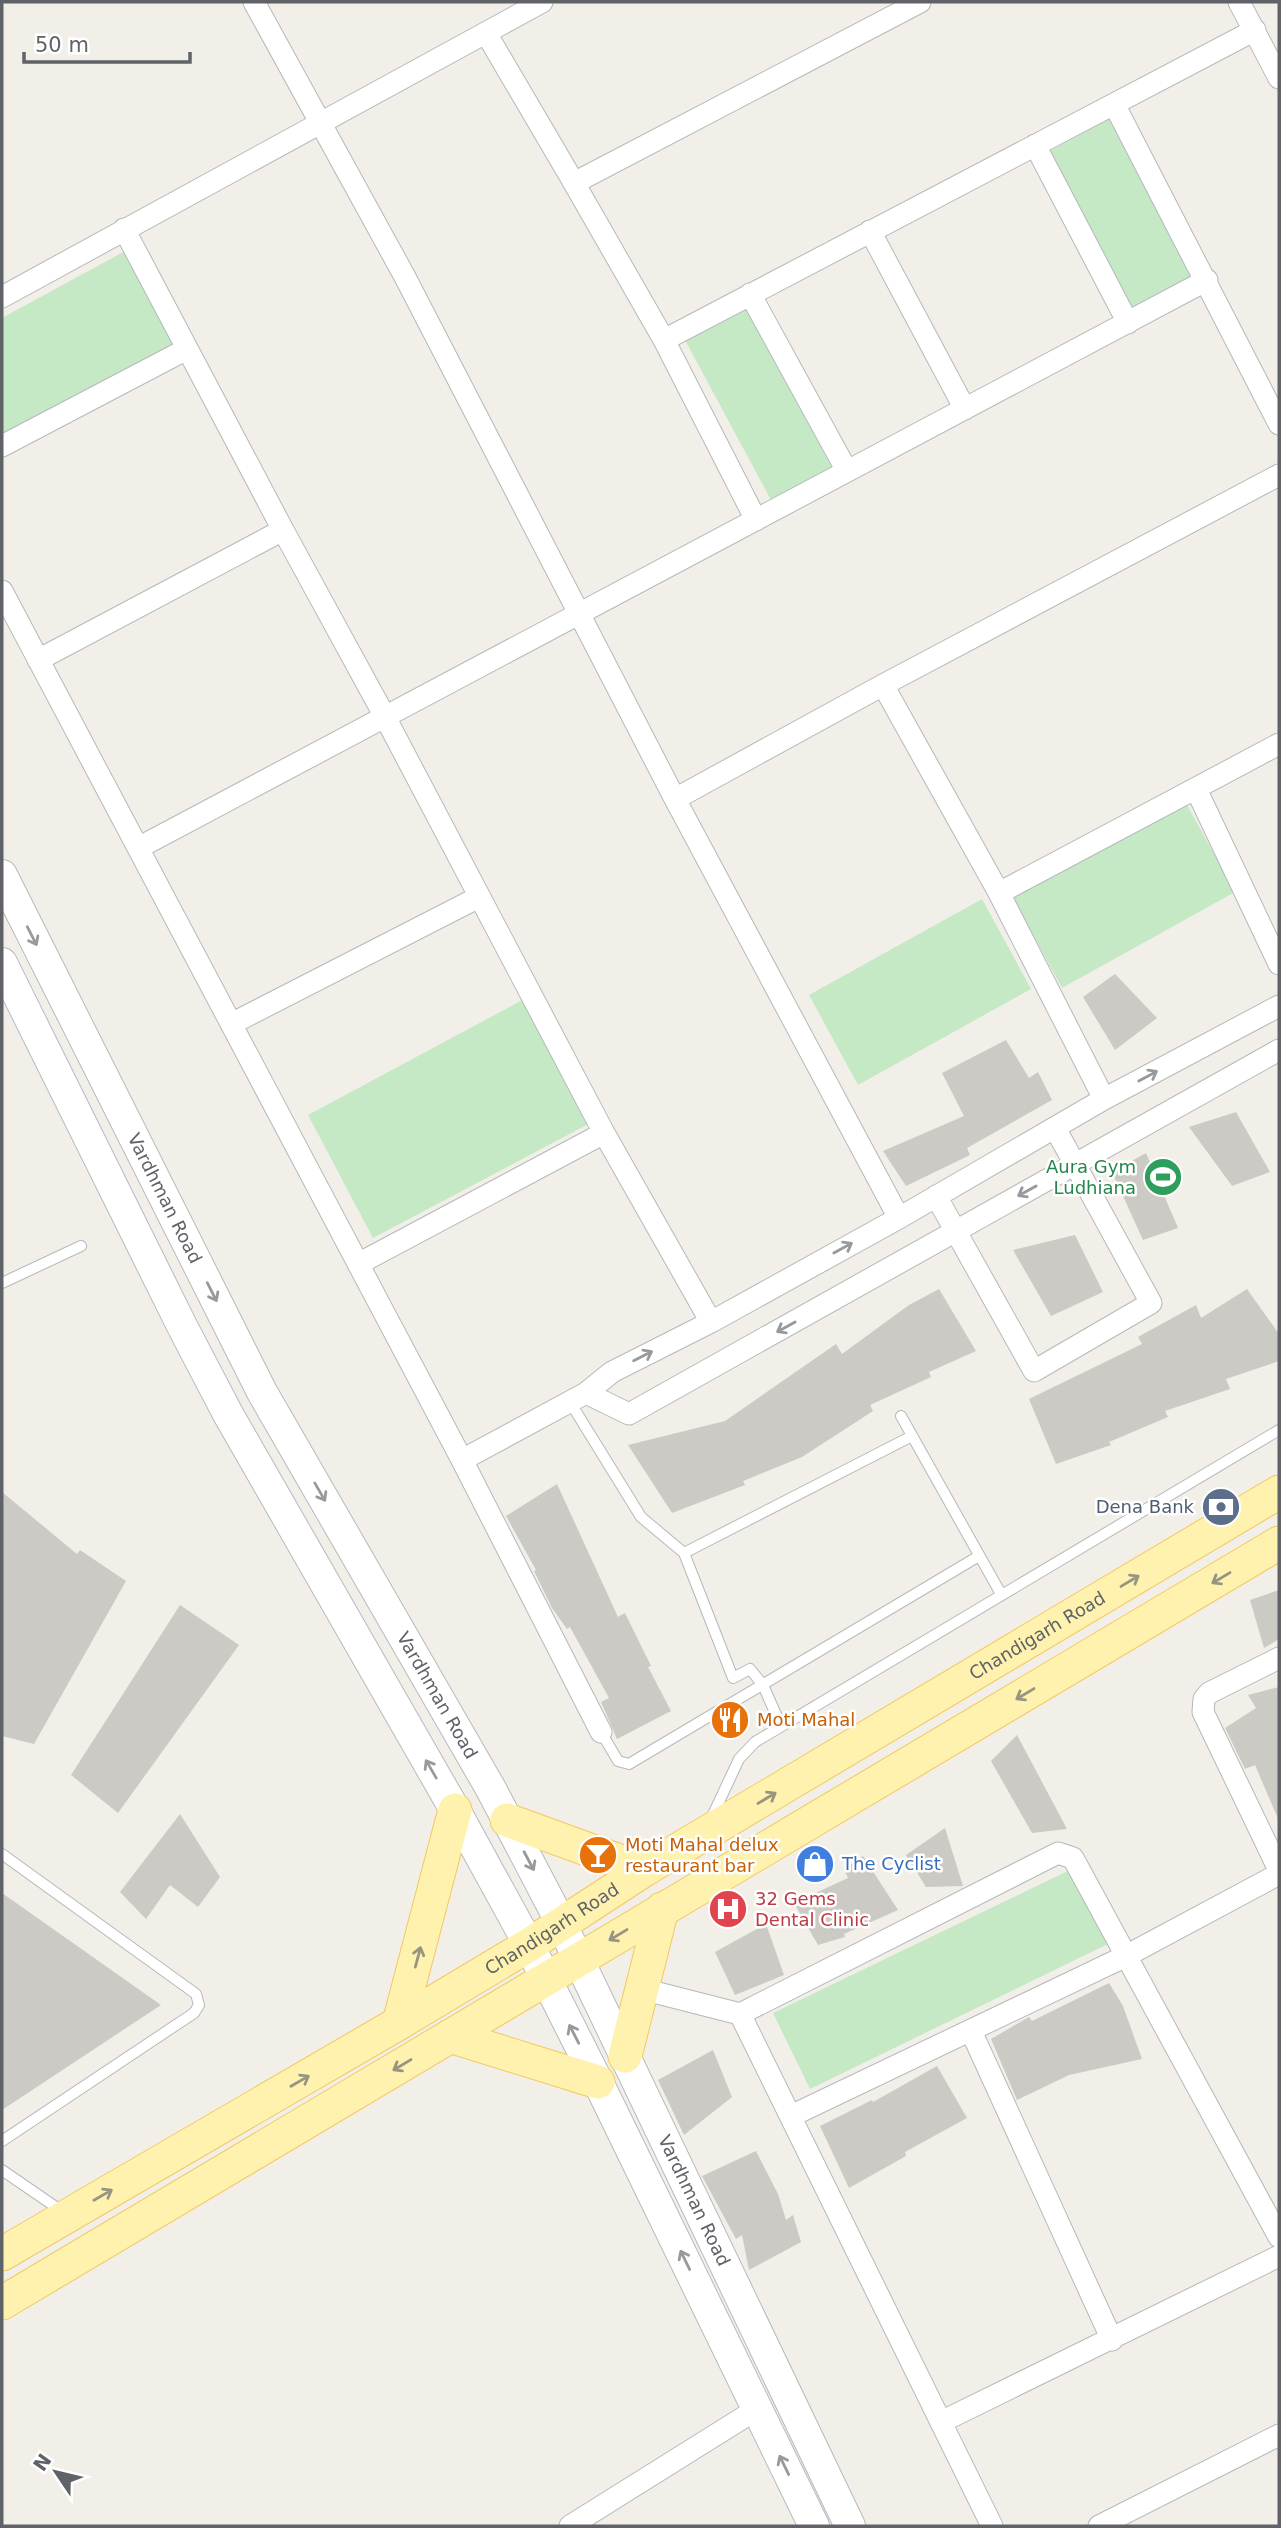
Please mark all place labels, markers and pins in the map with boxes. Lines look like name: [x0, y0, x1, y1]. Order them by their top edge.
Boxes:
place label: Aura Gym Ludhiana: [1046, 1156, 1136, 1198]
sports icon: Aura Gym Ludhiana: [1142, 1156, 1184, 1198]
bank icon: Dena Bank: [1200, 1486, 1242, 1528]
place label: Dena Bank: [1096, 1496, 1195, 1517]
restaurant icon: Moti Mahal: [709, 1699, 751, 1741]
place label: Moti Mahal: [757, 1709, 855, 1730]
bar icon: Moti Mahal delux restaurant bar: [577, 1834, 619, 1876]
place label: Moti Mahal delux restaurant bar: [625, 1834, 779, 1876]
shop icon: The Cyclist: [794, 1843, 836, 1885]
place label: The Cyclist: [841, 1853, 941, 1874]
hospital icon: 32 Gems Dental Clinic: [707, 1888, 749, 1930]
place label: 32 Gems Dental Clinic: [755, 1888, 869, 1930]

